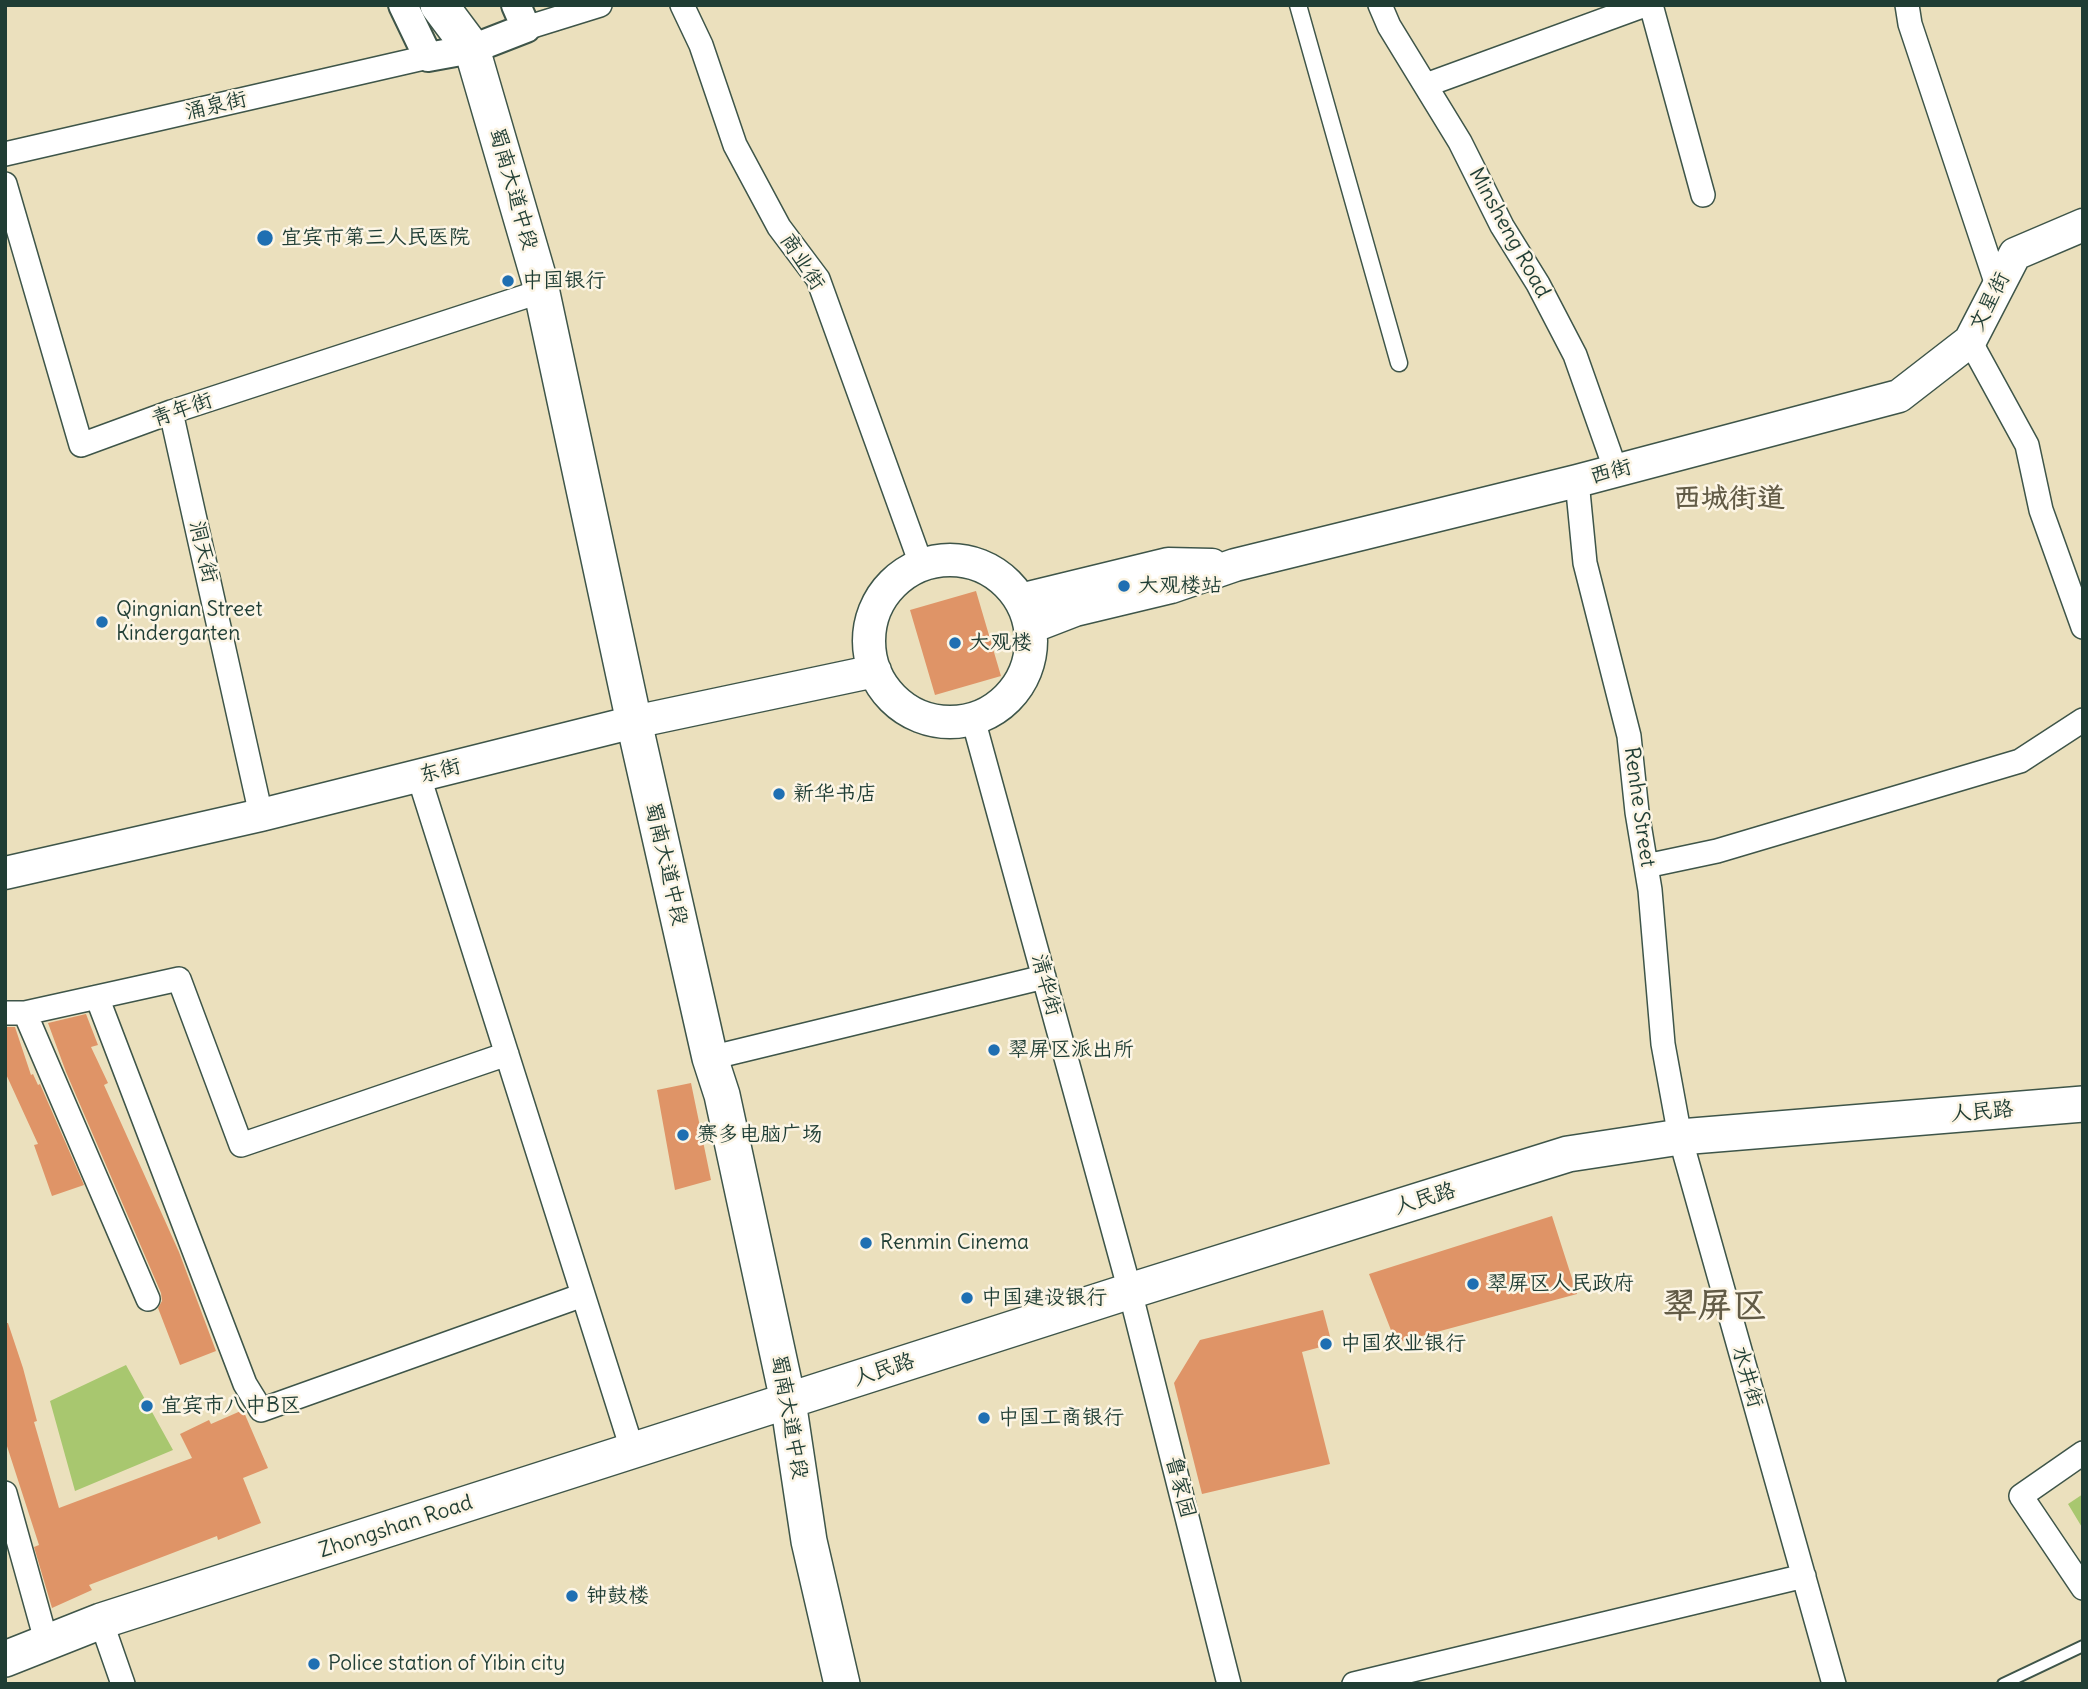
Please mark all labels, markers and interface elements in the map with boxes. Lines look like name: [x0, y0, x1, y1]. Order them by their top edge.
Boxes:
street label: 涌泉街: [182, 87, 250, 125]
street label: 蜀南大道中段: [484, 125, 542, 253]
street label: Minsheng Road: [1463, 164, 1555, 302]
place label: 宜宾市第三人民医院: [281, 225, 470, 251]
marker: 宜宾市第三人民医院: [255, 228, 275, 248]
street label: 商业街: [774, 229, 830, 295]
place label: 中国银行: [522, 268, 606, 294]
street label: 文星街: [1964, 268, 2016, 336]
marker: 中国银行: [500, 273, 516, 289]
street label: 青年街: [148, 388, 216, 432]
street label: 西街: [1587, 454, 1635, 490]
district label: 西城街道: [1673, 482, 1785, 516]
street label: 洞天街: [184, 518, 222, 586]
place label: 大观楼站: [1138, 573, 1222, 599]
marker: 大观楼站: [1116, 578, 1132, 594]
place label: Qingnian Street Kindergarten: [116, 597, 262, 647]
marker: Qingnian Street Kindergarten: [94, 614, 110, 630]
place label: 大观楼: [969, 630, 1032, 656]
marker: 大观楼: [947, 635, 963, 651]
street label: Renhe Street: [1618, 745, 1660, 869]
street label: 东街: [417, 754, 463, 788]
place label: 新华书店: [793, 781, 877, 807]
marker: 新华书店: [771, 786, 787, 802]
street label: 蜀南大道中段: [640, 800, 692, 928]
street label: 清华街: [1026, 951, 1066, 1019]
place label: 翠屏区派出所: [1008, 1037, 1134, 1063]
marker: 翠屏区派出所: [986, 1042, 1002, 1058]
street label: 人民路: [1950, 1097, 2014, 1127]
place label: 赛多电脑广场: [697, 1122, 823, 1148]
marker: 赛多电脑广场: [675, 1127, 691, 1143]
street label: 人民路: [1391, 1178, 1459, 1220]
place label: Renmin Cinema: [880, 1230, 1029, 1256]
marker: Renmin Cinema: [858, 1235, 874, 1251]
place label: 翠屏区人民政府: [1487, 1271, 1634, 1297]
marker: 翠屏区人民政府: [1465, 1276, 1481, 1292]
place label: 中国建设银行: [981, 1285, 1107, 1311]
district label: 翠屏区: [1663, 1286, 1767, 1328]
marker: 中国建设银行: [959, 1290, 975, 1306]
place label: 中国农业银行: [1340, 1331, 1466, 1357]
marker: 中国农业银行: [1318, 1336, 1334, 1352]
street label: 水井街: [1726, 1343, 1768, 1411]
street label: 人民路: [850, 1348, 918, 1392]
street label: 蜀南大道中段: [766, 1353, 812, 1481]
place label: 宜宾市八中B区: [161, 1393, 301, 1419]
marker: 宜宾市八中B区: [139, 1398, 155, 1414]
place label: 中国工商银行: [998, 1405, 1124, 1431]
marker: 中国工商银行: [976, 1410, 992, 1426]
street label: 鲁家园: [1160, 1453, 1200, 1521]
street label: Zhongshan Road: [316, 1490, 476, 1564]
place label: 钟鼓楼: [586, 1583, 649, 1609]
marker: 钟鼓楼: [564, 1588, 580, 1604]
place label: Police station of Yibin city: [328, 1651, 565, 1677]
marker: Police station of Yibin city: [306, 1656, 322, 1672]

